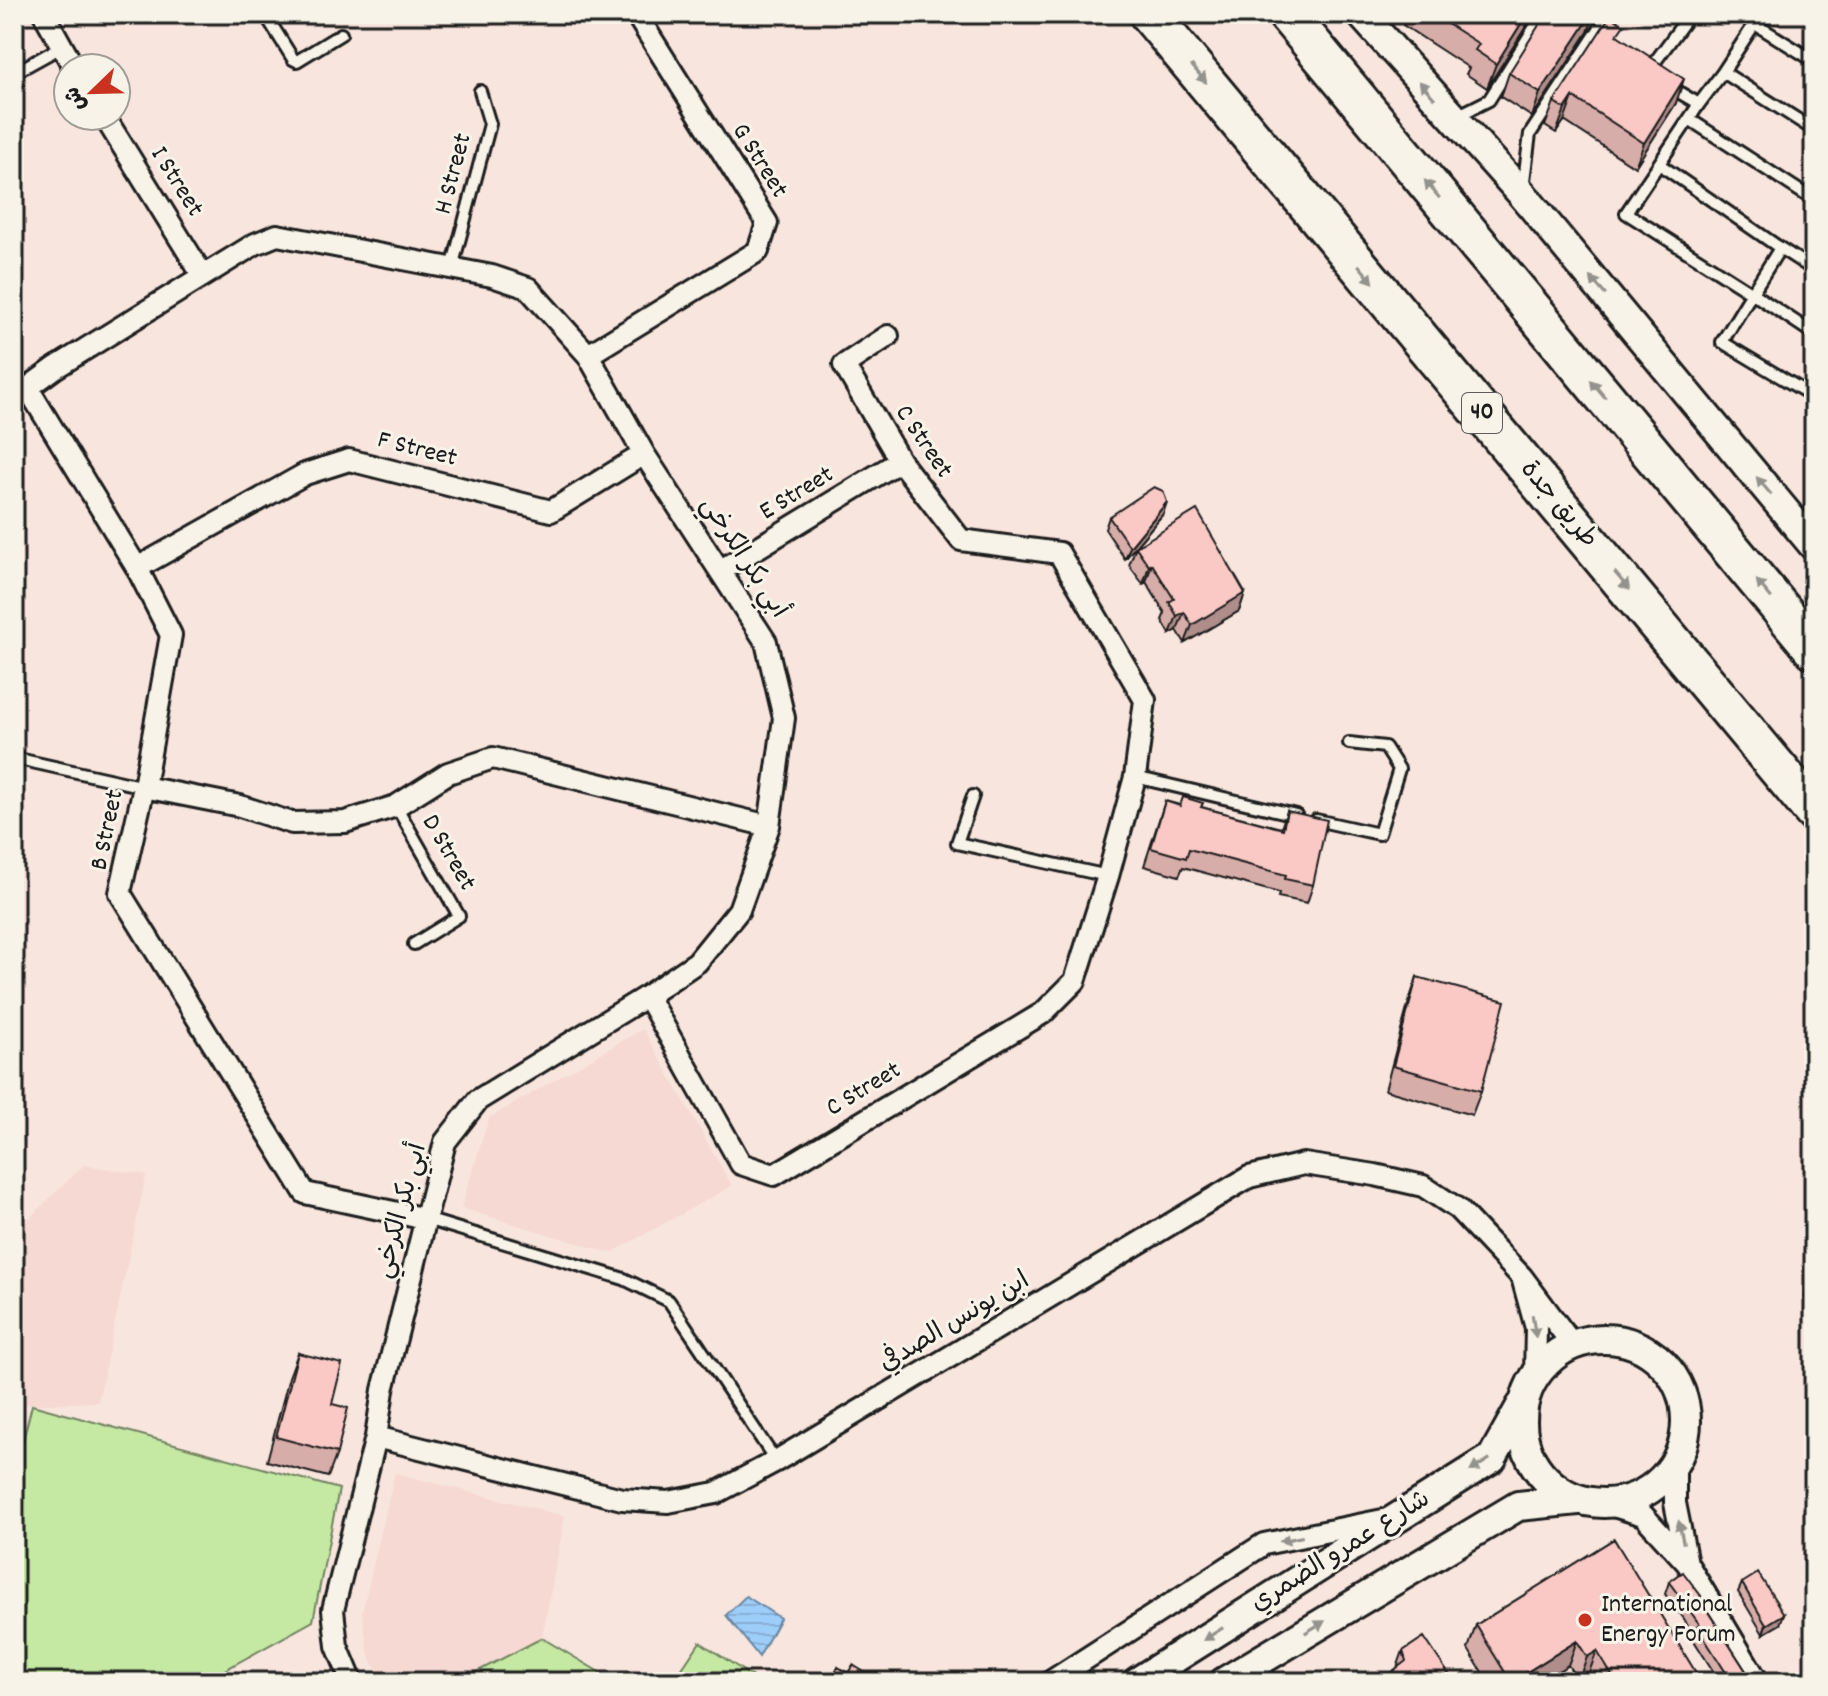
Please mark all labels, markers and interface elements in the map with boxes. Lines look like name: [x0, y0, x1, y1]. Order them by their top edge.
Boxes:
north arrow: [52, 52, 132, 132]
one-way arrow: [1190, 64, 1207, 84]
one-way arrow: [1419, 80, 1437, 99]
text: ش: [58, 81, 96, 116]
street label: G Street: [722, 116, 797, 206]
street label: H Street: [425, 129, 483, 219]
street label: I Street: [140, 139, 212, 225]
one-way arrow: [1424, 179, 1441, 199]
one-way arrow: [1357, 263, 1374, 283]
one-way arrow: [1590, 276, 1607, 296]
one-way arrow: [1590, 379, 1607, 399]
road number: 40: [1462, 393, 1502, 433]
street label: C Street: [885, 398, 961, 487]
street label: F Street: [373, 422, 461, 478]
street label: طريق جدة: [1510, 453, 1606, 557]
street label: E Street: [753, 457, 842, 531]
one-way arrow: [1756, 476, 1773, 496]
street label: أبي بكر الكرخي: [689, 490, 797, 627]
one-way arrow: [1613, 571, 1630, 591]
one-way arrow: [1756, 579, 1773, 599]
street label: B Street: [81, 786, 135, 874]
street label: D Street: [411, 808, 485, 898]
street label: C Street: [819, 1053, 909, 1127]
street label: أبي بكر الكرخي: [366, 1139, 439, 1283]
street label: ابن يونس الصدفي: [872, 1263, 1037, 1383]
one-way arrow: [1528, 1314, 1540, 1339]
one-way arrow: [1469, 1457, 1491, 1471]
street label: شارع عمرو الضمري: [1244, 1482, 1438, 1622]
one-way arrow: [1674, 1519, 1687, 1544]
one-way arrow: [1279, 1533, 1304, 1545]
place label: International Energy Forum: [1601, 1587, 1736, 1654]
marker: International Energy Forum: [1576, 1611, 1594, 1629]
one-way arrow: [1304, 1621, 1326, 1635]
one-way arrow: [1202, 1626, 1224, 1640]

